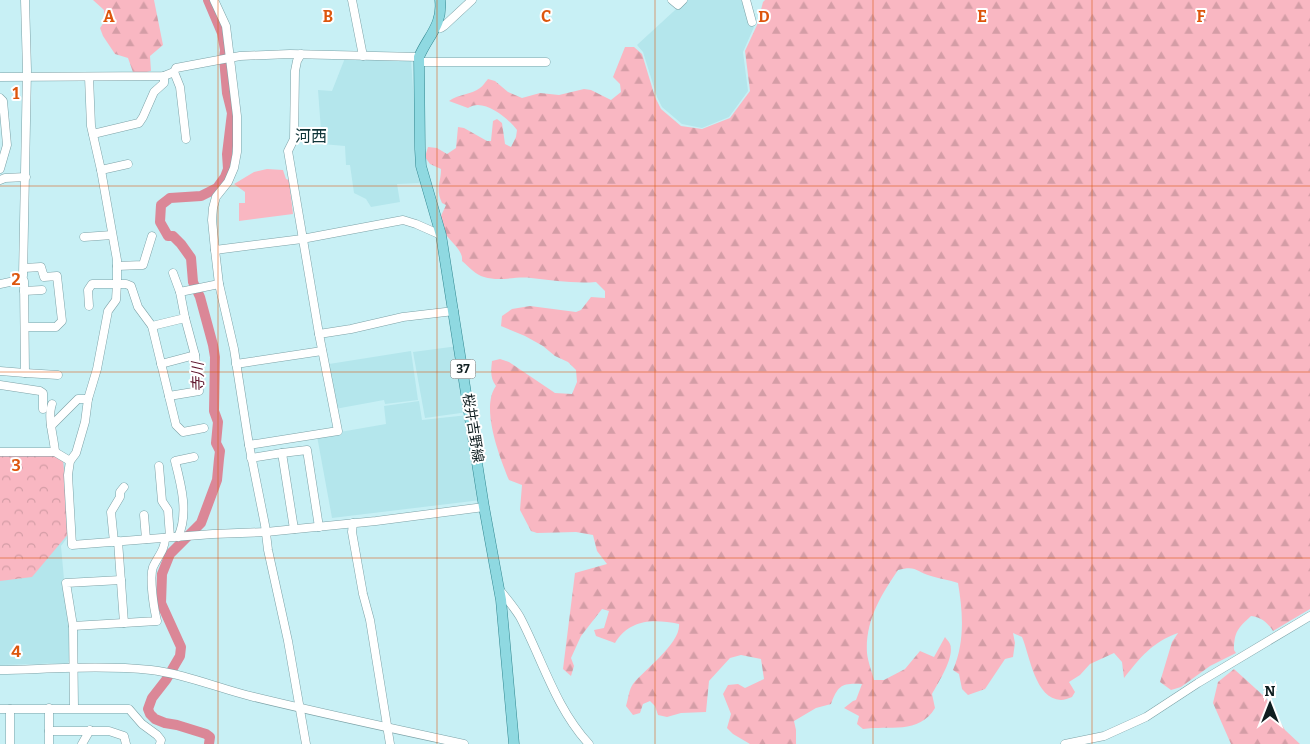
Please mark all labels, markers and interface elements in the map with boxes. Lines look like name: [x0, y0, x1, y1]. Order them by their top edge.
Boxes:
text: A: [103, 7, 115, 26]
text: B: [323, 7, 333, 26]
text: C: [541, 7, 551, 26]
text: D: [758, 7, 770, 26]
text: E: [977, 7, 987, 26]
text: F: [1197, 7, 1206, 26]
text: 1: [13, 84, 20, 103]
district label: 河西: [295, 127, 327, 146]
text: 2: [11, 270, 21, 289]
road number: 37: [450, 359, 476, 378]
water label: 寺川: [189, 360, 207, 392]
street label: 桜井吉野線: [459, 392, 487, 464]
text: 3: [11, 456, 21, 475]
text: 4: [11, 642, 21, 661]
north arrow: [1245, 679, 1295, 729]
text: N: [1265, 683, 1276, 700]

